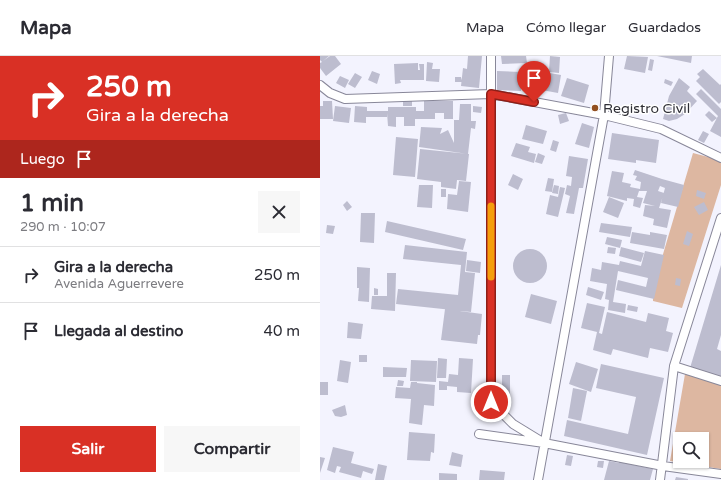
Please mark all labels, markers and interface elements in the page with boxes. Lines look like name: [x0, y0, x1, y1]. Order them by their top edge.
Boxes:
text: Mapa: [20, 17, 72, 39]
text: Mapa: [466, 19, 504, 36]
text: Cómo llegar: [526, 19, 606, 36]
text: Guardados: [628, 19, 701, 36]
pin: [517, 61, 551, 102]
icon: arrive: [523, 67, 545, 89]
text: 250 m: [86, 70, 172, 104]
icon: right: [20, 72, 72, 124]
place label: Registro Civil: [603, 100, 690, 117]
marker: Registro Civil: [590, 103, 600, 113]
text: Gira a la derecha: [86, 104, 229, 126]
icon: arrive: [73, 148, 95, 170]
text: Luego: [20, 150, 65, 168]
text: 1 min: [20, 189, 84, 218]
button: close: [258, 191, 300, 233]
text: 290 m · 10:07: [20, 219, 106, 235]
text: Gira a la derecha: [54, 258, 173, 276]
icon: right: [20, 264, 42, 286]
text: 250 m: [254, 266, 300, 284]
text: Avenida Aguerrevere: [54, 276, 184, 292]
icon: arrive: [20, 320, 42, 342]
text: Llegada al destino: [54, 322, 183, 340]
text: 40 m: [263, 322, 300, 340]
position arrow: [470, 381, 512, 423]
button: Salir: [20, 426, 156, 472]
button: Compartir: [164, 426, 300, 472]
map controls: [673, 432, 709, 468]
button: search: [673, 432, 709, 468]

